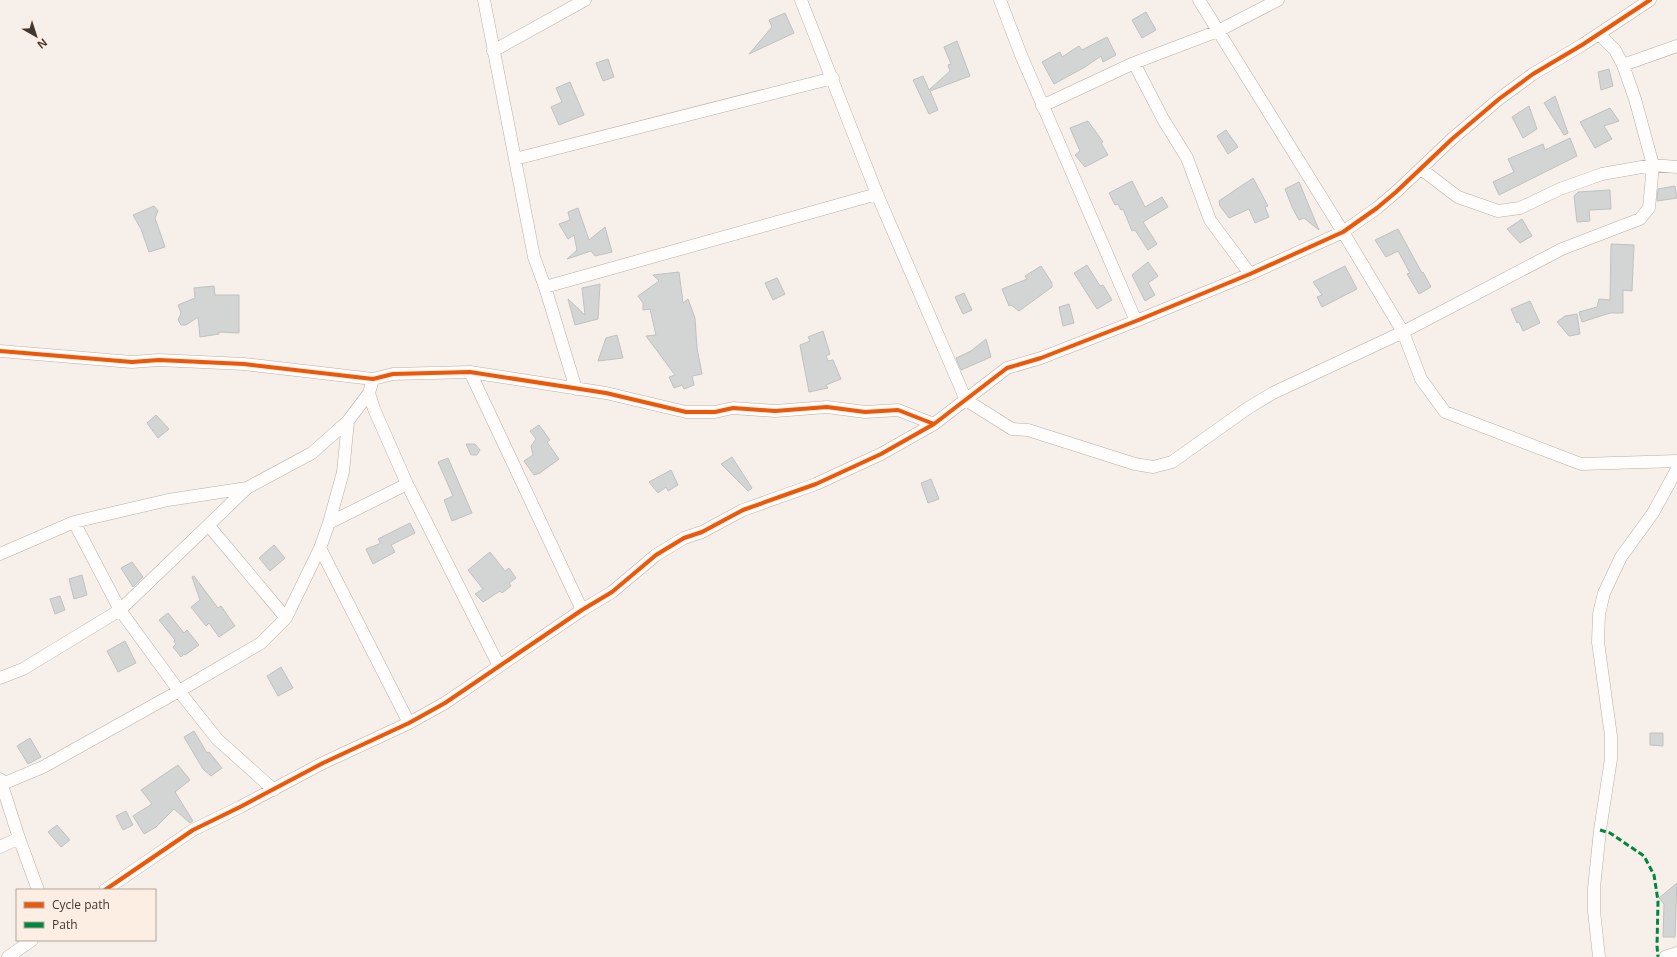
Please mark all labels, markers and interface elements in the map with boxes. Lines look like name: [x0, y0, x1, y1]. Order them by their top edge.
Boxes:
north arrow: [16, 16, 56, 56]
text: N: [34, 36, 51, 53]
legend: [16, 889, 156, 941]
text: Cycle path: [52, 896, 110, 913]
text: Path: [52, 916, 78, 933]

